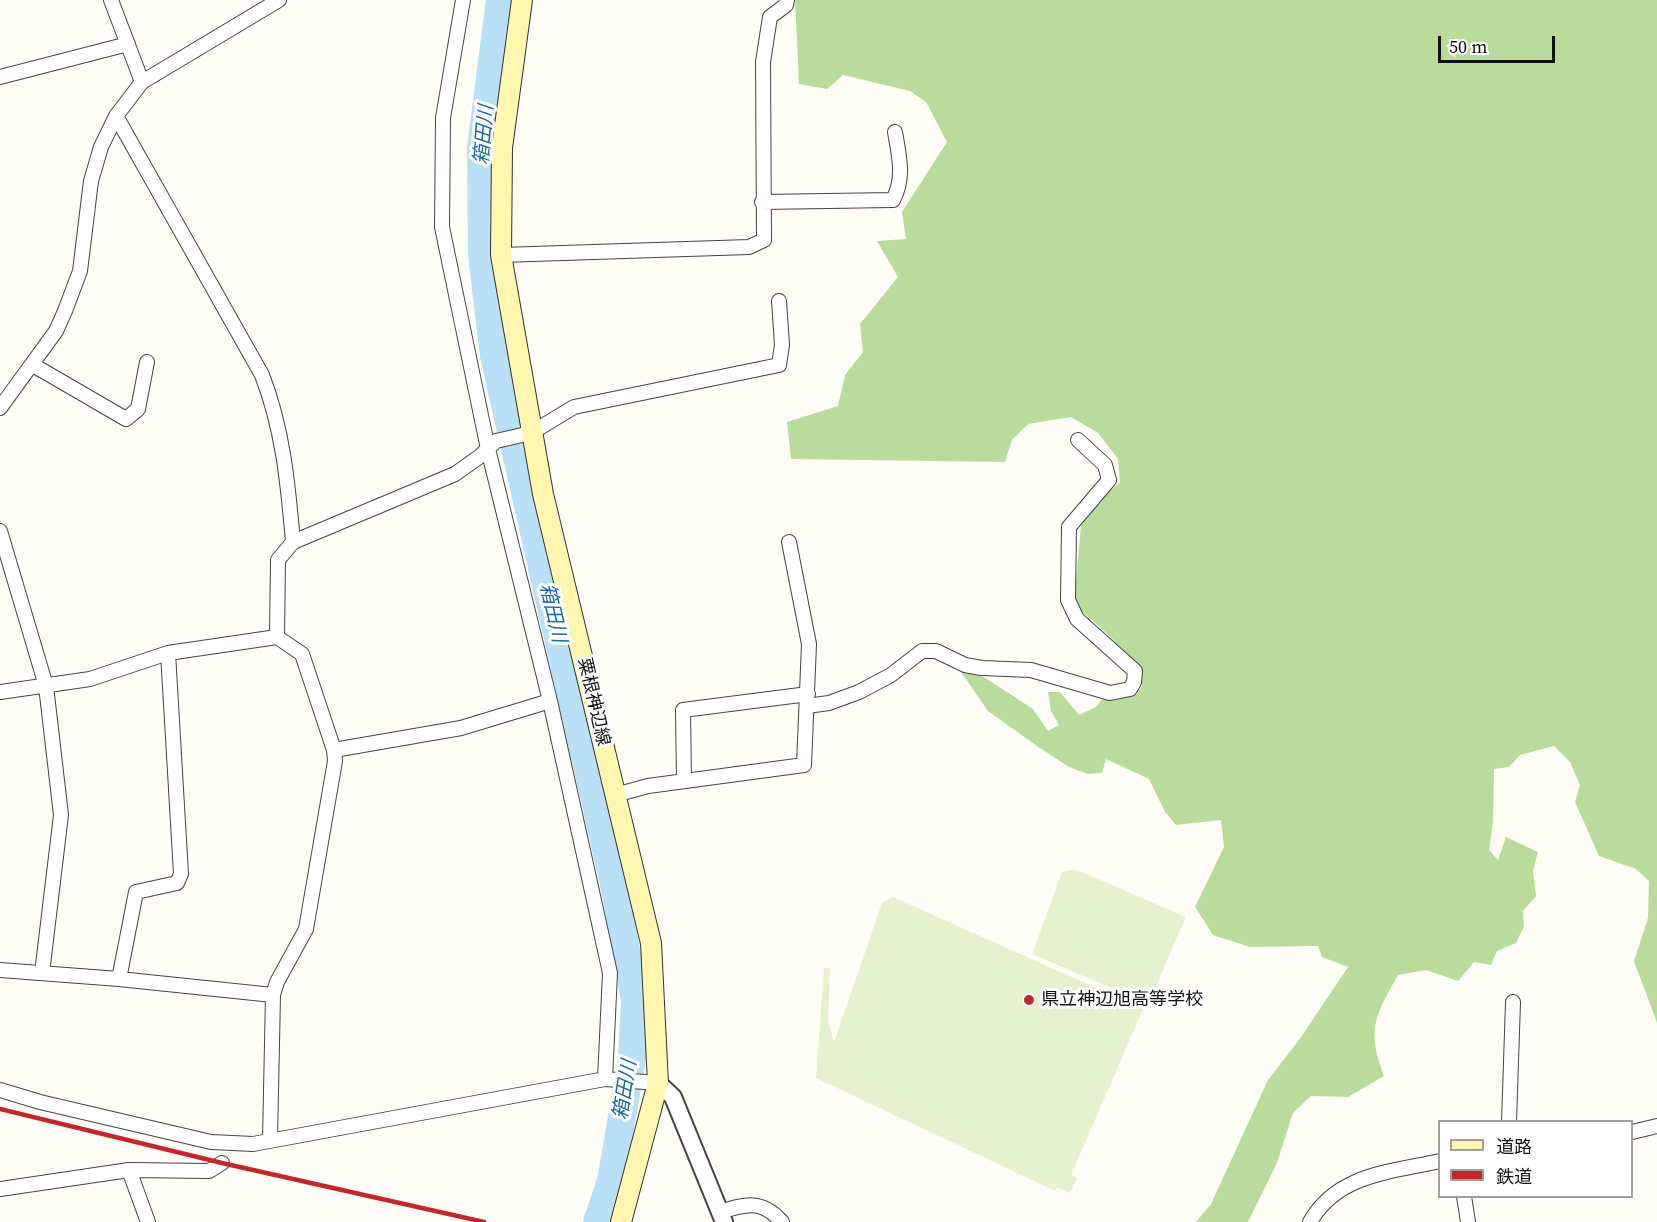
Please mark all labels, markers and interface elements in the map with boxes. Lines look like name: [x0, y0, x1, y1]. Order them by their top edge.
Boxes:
scale bar: [1441, 24, 1558, 62]
text: 50 m: [1449, 34, 1487, 59]
water label: 箱田川: [470, 104, 500, 166]
water label: 箱田川: [534, 581, 570, 645]
street label: 粟根神辺線: [572, 656, 614, 748]
place label: 県立神辺旭高等学校: [1041, 989, 1203, 1011]
marker: 県立神辺旭高等学校: [1022, 993, 1036, 1007]
water label: 箱田川: [609, 1058, 643, 1122]
legend: [1438, 1120, 1633, 1198]
text: 道路: [1496, 1134, 1532, 1159]
text: 鉄道: [1496, 1164, 1532, 1189]

